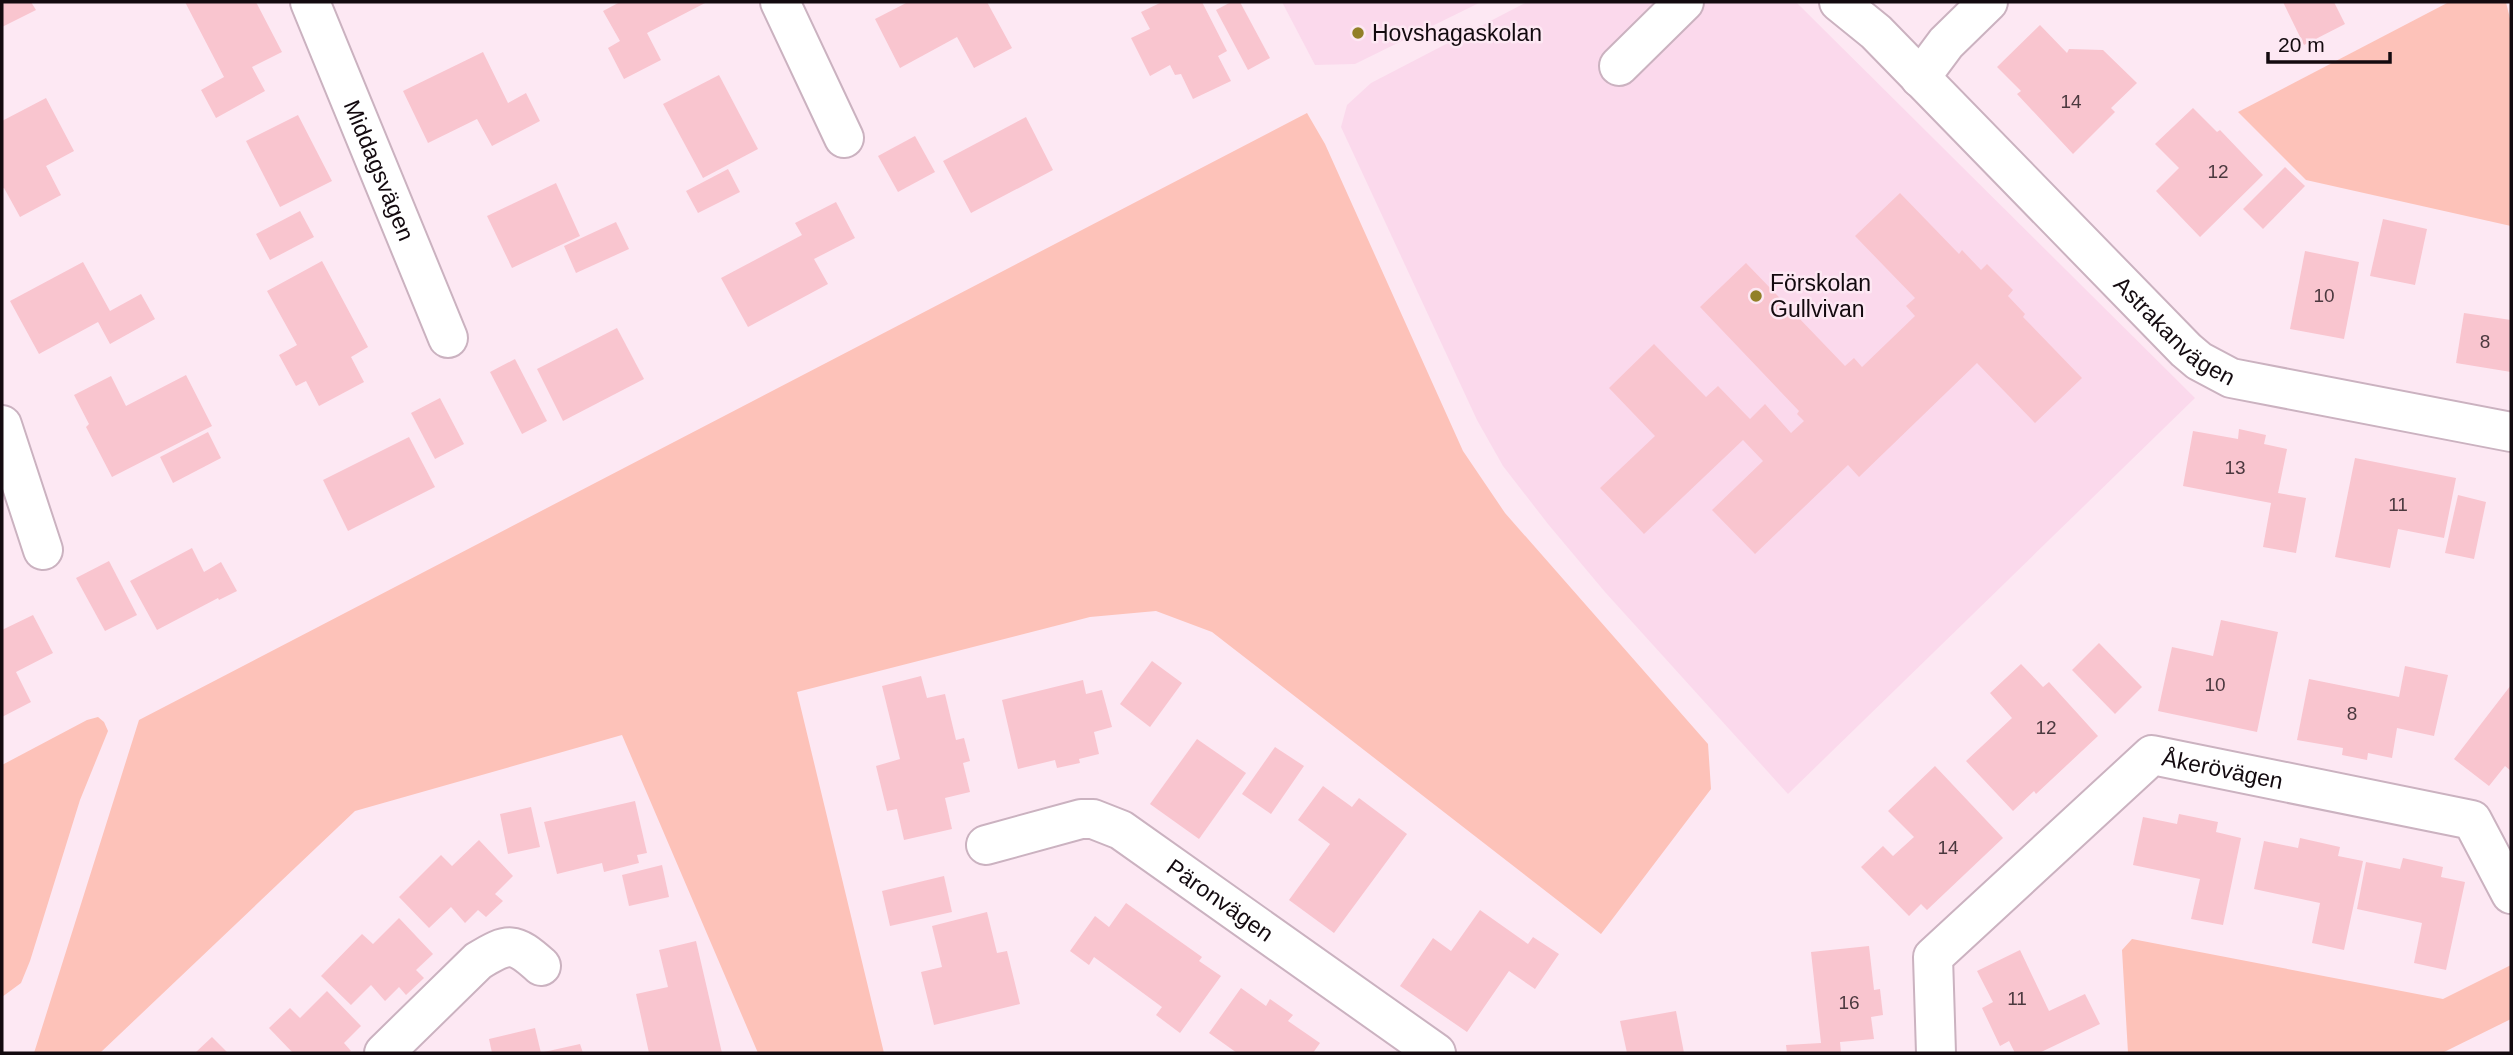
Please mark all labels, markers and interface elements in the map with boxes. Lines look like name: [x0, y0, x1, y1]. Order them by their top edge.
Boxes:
place label: Hovshagaskolan: [1372, 20, 1542, 46]
scale bar: [2268, 21, 2390, 65]
marker: Hovshagaskolan: [1350, 25, 1366, 41]
text: 20 m: [2278, 33, 2325, 56]
house number: 14: [2060, 91, 2082, 112]
street label: Middagsvägen: [339, 96, 420, 245]
house number: 12: [2207, 161, 2229, 182]
place label: Förskolan Gullvivan: [1770, 270, 1871, 322]
street label: Astrakanvägen: [2109, 271, 2240, 391]
house number: 10: [2313, 285, 2335, 306]
marker: Förskolan Gullvivan: [1748, 288, 1764, 304]
house number: 8: [2480, 331, 2490, 352]
house number: 13: [2224, 457, 2246, 478]
house number: 11: [2388, 494, 2408, 515]
house number: 10: [2204, 674, 2226, 695]
house number: 8: [2347, 703, 2357, 724]
house number: 12: [2035, 717, 2057, 738]
street label: Åkerövägen: [2160, 743, 2285, 794]
house number: 14: [1937, 837, 1959, 858]
street label: Päronvägen: [1162, 854, 1278, 947]
house number: 11: [2007, 988, 2027, 1009]
house number: 16: [1838, 992, 1860, 1013]

